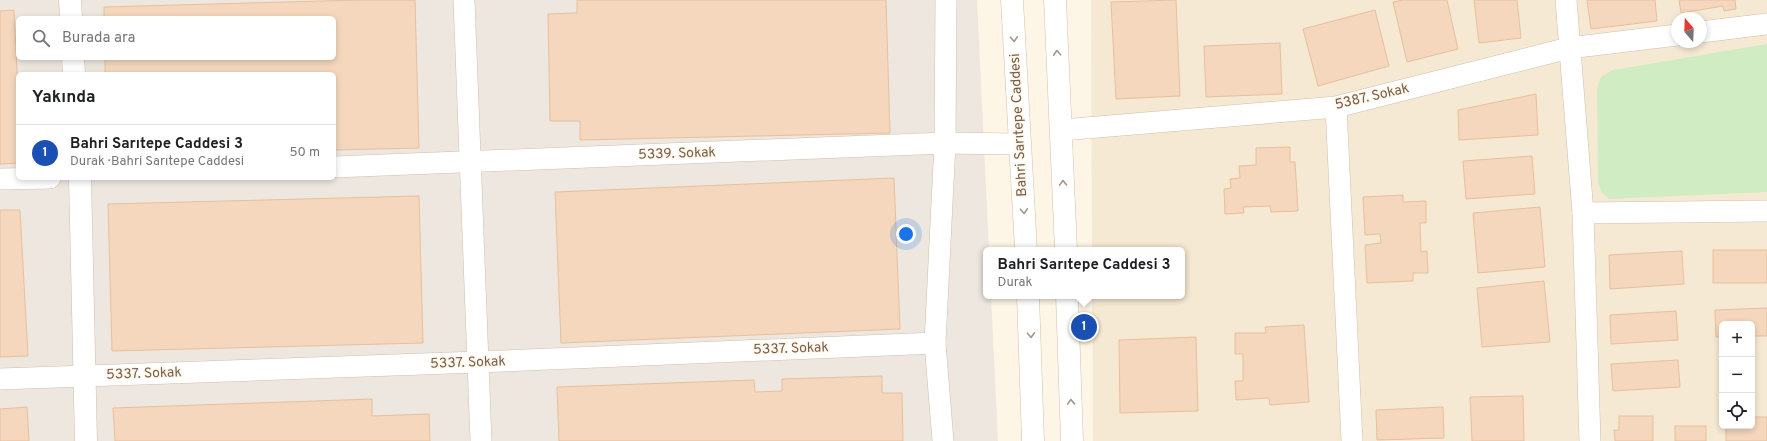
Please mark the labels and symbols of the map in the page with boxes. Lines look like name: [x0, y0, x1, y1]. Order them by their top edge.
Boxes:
north arrow: [1671, 12, 1707, 48]
one-way arrow: [1010, 36, 1019, 42]
one-way arrow: [1053, 50, 1062, 56]
street label: Bahri Sarıtepe Caddesi: [1007, 53, 1031, 197]
street label: 5387. Sokak: [1333, 80, 1411, 114]
street label: 5339. Sokak: [638, 144, 716, 164]
one-way arrow: [1059, 180, 1068, 186]
one-way arrow: [1019, 208, 1028, 214]
your location: [896, 224, 916, 244]
pin: 1: [1071, 312, 1097, 342]
one-way arrow: [1026, 332, 1035, 338]
street label: 5337. Sokak: [753, 339, 829, 359]
street label: 5337. Sokak: [430, 353, 506, 373]
street label: 5337. Sokak: [106, 364, 182, 384]
one-way arrow: [1067, 399, 1075, 405]

